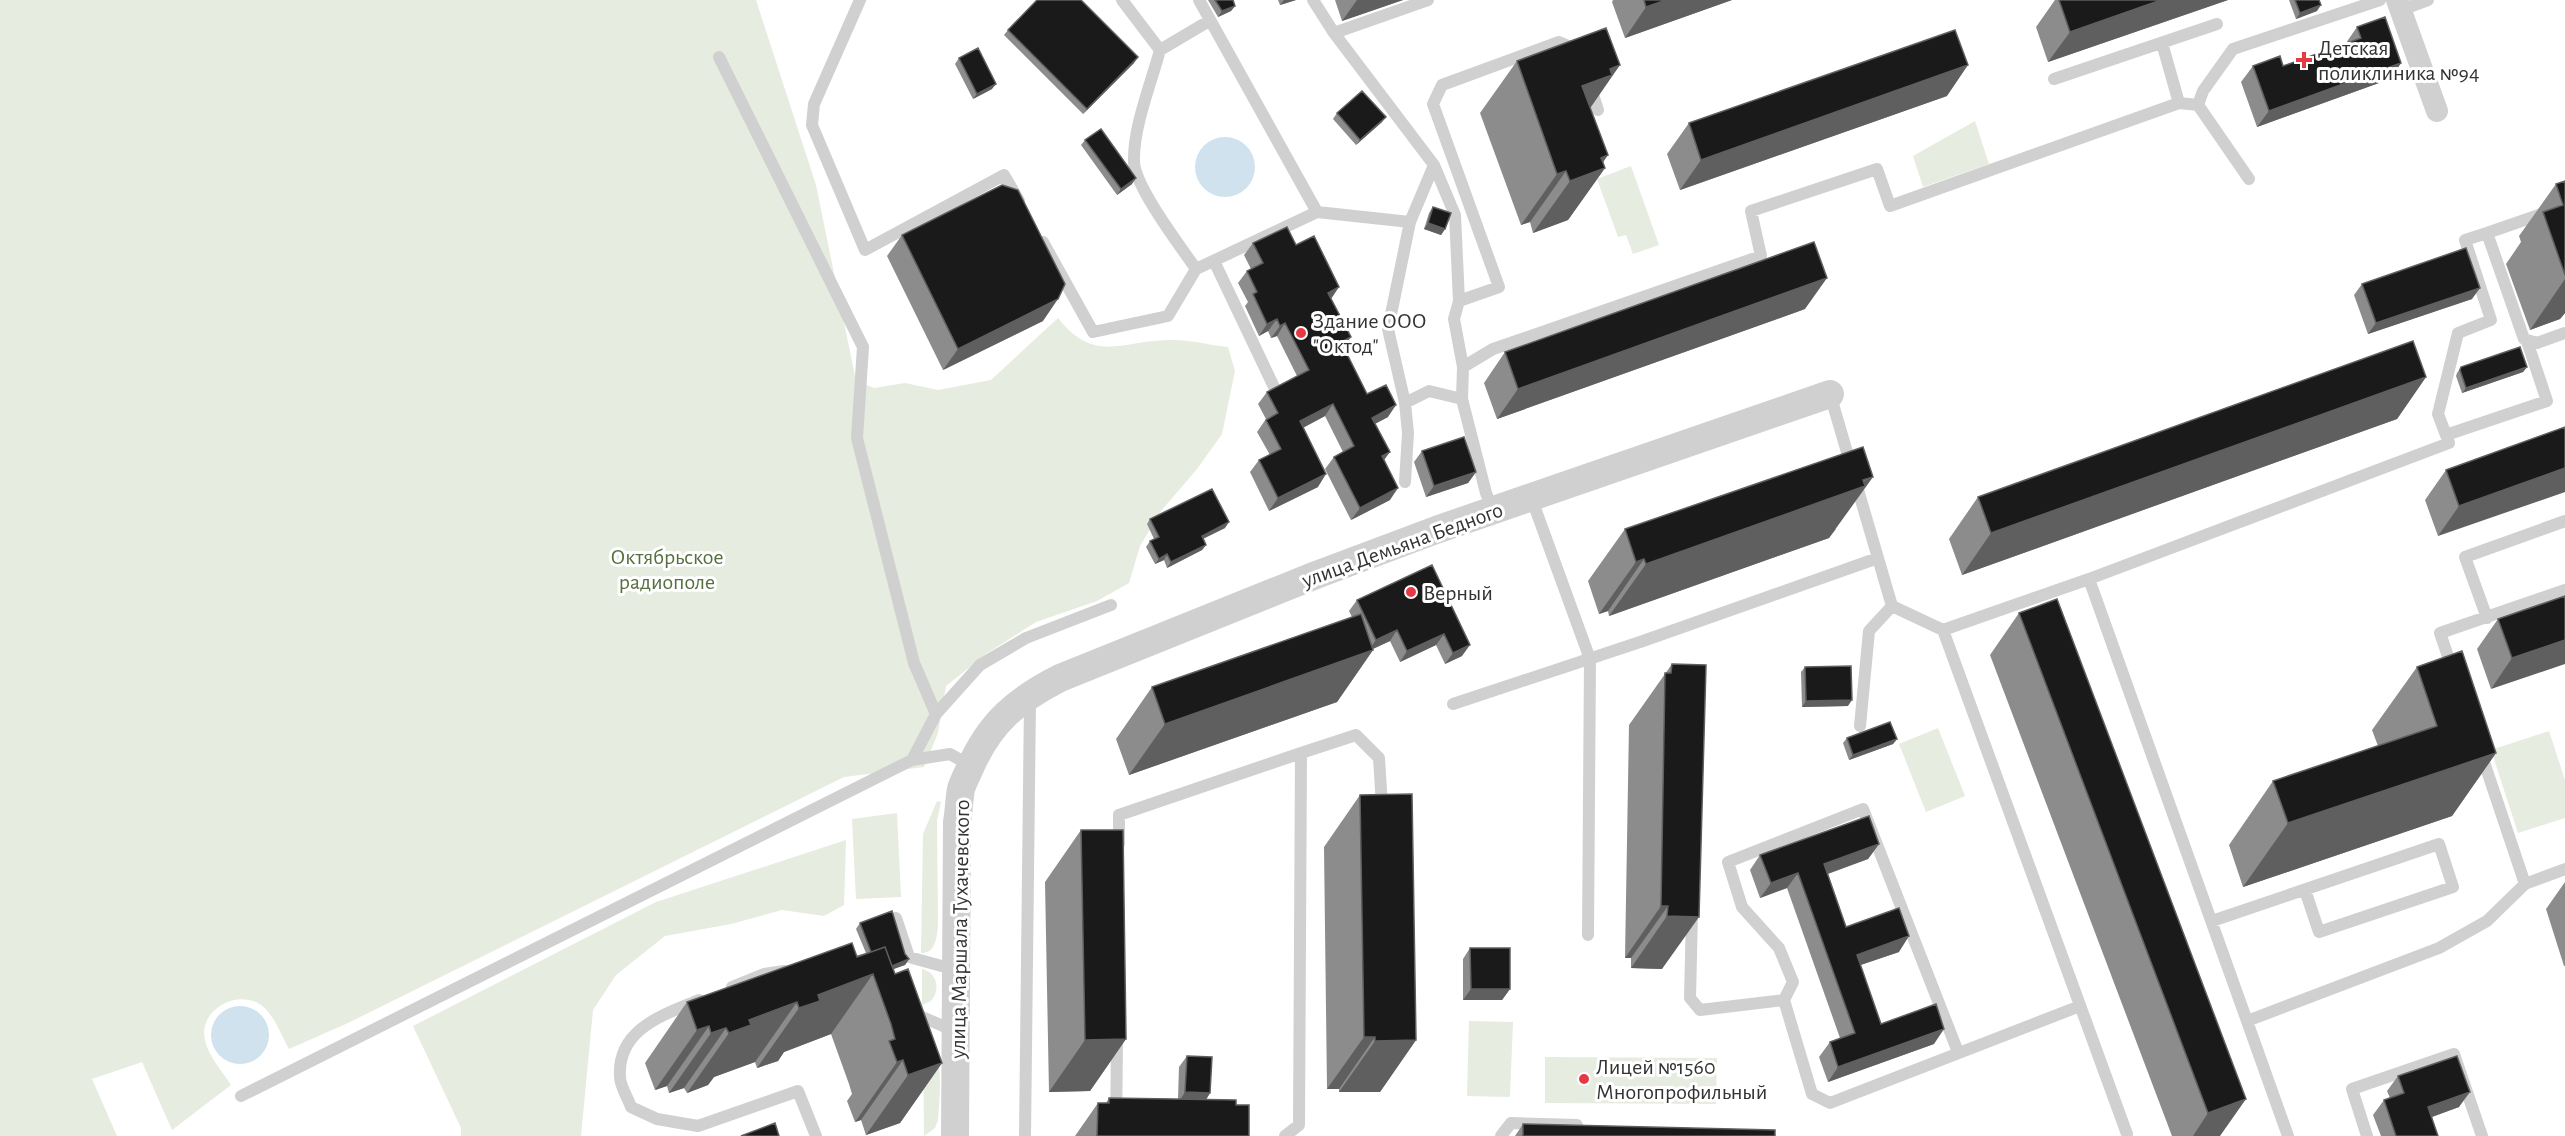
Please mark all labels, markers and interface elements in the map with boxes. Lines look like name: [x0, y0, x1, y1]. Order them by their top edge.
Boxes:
place label: Детская поликлиника №94: [2318, 37, 2479, 84]
marker: Детская поликлиника №94: [2295, 51, 2313, 69]
place label: Здание ООО "Октод": [1313, 310, 1427, 357]
marker: Здание ООО "Октод": [1294, 326, 1308, 340]
street label: улица Демьяна Бедного: [1298, 498, 1506, 592]
park label: Октябрьское радиополе: [610, 546, 724, 593]
place label: Верный: [1423, 582, 1493, 604]
marker: Верный: [1404, 585, 1418, 599]
street label: улица Маршала Тухачевского: [947, 799, 973, 1060]
place label: Лицей №1560 Многопрофильный: [1596, 1056, 1767, 1103]
marker: Лицей №1560 Многопрофильный: [1577, 1072, 1591, 1086]

